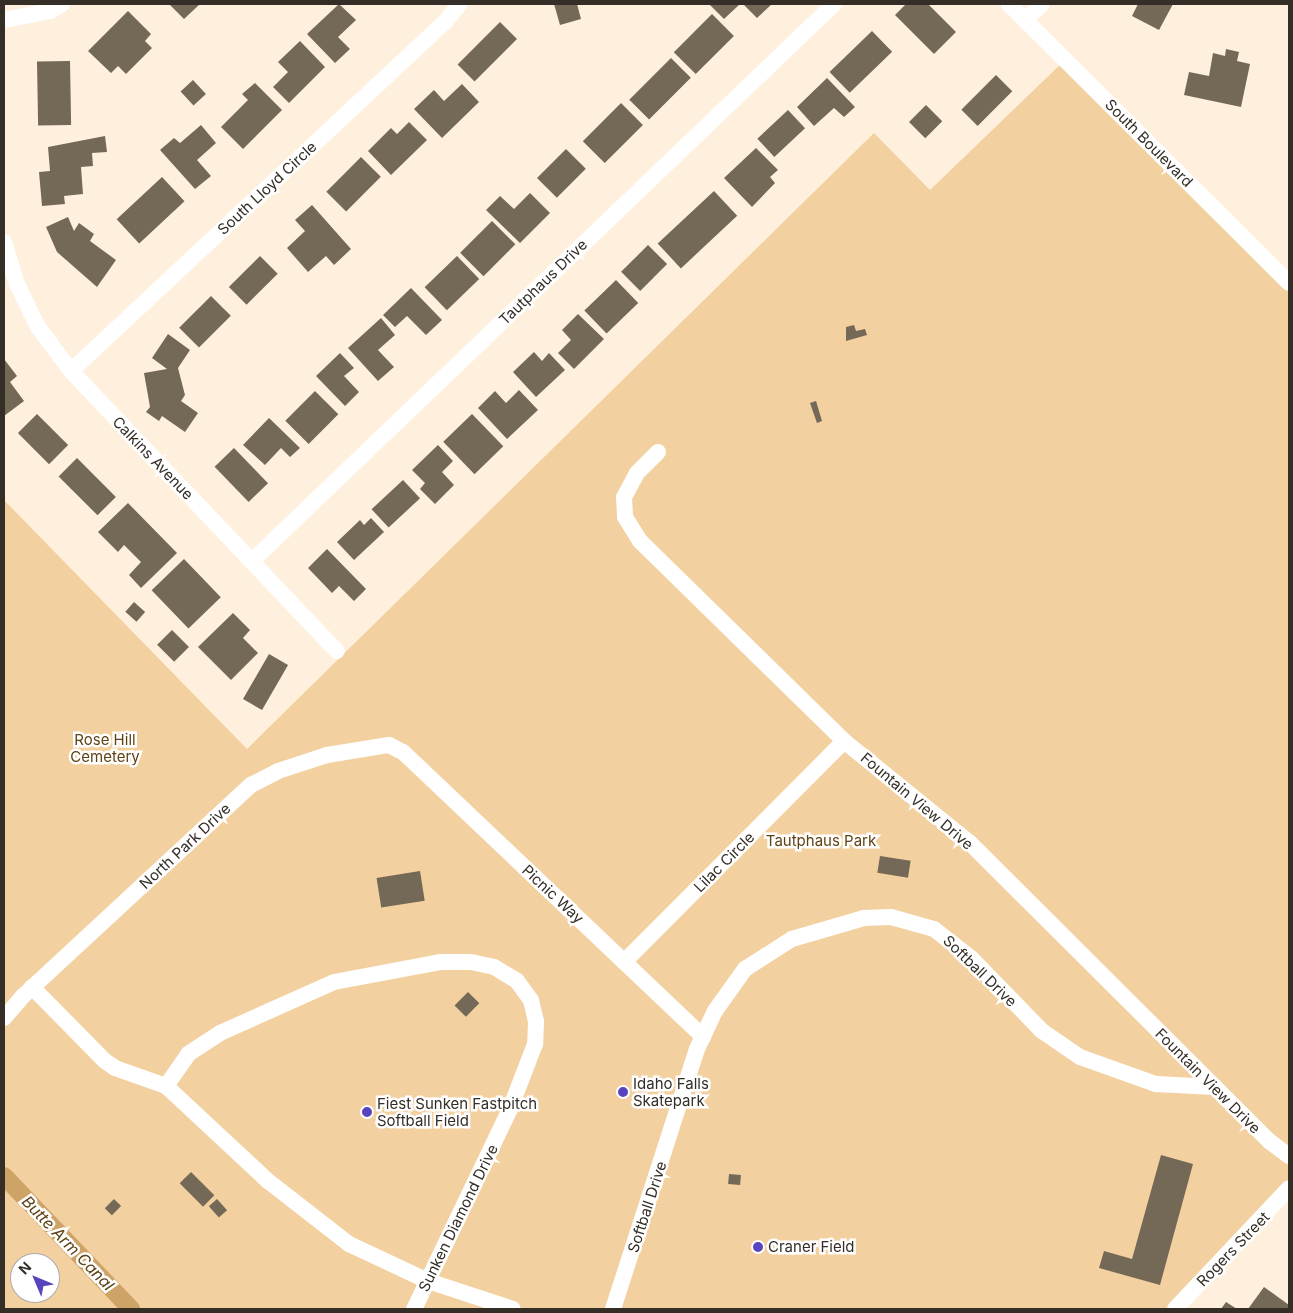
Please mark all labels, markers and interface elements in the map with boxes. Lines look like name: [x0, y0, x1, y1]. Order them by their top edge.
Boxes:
street label: South Boulevard: [1101, 95, 1197, 191]
street label: South Lloyd Circle: [214, 138, 320, 238]
street label: Tautphaus Drive: [495, 235, 591, 329]
street label: Calkins Avenue: [109, 413, 197, 503]
park label: Rose Hill Cemetery: [70, 730, 140, 765]
street label: Fountain View Drive: [857, 749, 977, 853]
street label: North Park Drive: [136, 799, 234, 893]
street label: Lilac Circle: [690, 828, 758, 896]
park label: Tautphaus Park: [766, 832, 876, 850]
street label: Picnic Way: [518, 861, 588, 927]
street label: Softball Drive: [940, 932, 1020, 1010]
street label: Fountain View Drive: [1152, 1025, 1264, 1137]
place label: Idaho Falls Skatepark: [633, 1074, 709, 1109]
marker: Idaho Falls Skatepark: [617, 1086, 629, 1098]
place label: Fiest Sunken Fastpitch Softball Field: [377, 1094, 537, 1129]
marker: Fiest Sunken Fastpitch Softball Field: [361, 1106, 373, 1118]
street label: Sunken Diamond Drive: [414, 1141, 502, 1295]
street label: Softball Drive: [624, 1159, 670, 1255]
water label: Butte Arm Canal: [18, 1192, 118, 1294]
street label: Rogers Street: [1193, 1208, 1273, 1290]
place label: Craner Field: [768, 1238, 855, 1256]
marker: Craner Field: [752, 1241, 764, 1253]
north arrow: [10, 1253, 60, 1303]
text: N: [15, 1258, 35, 1278]

